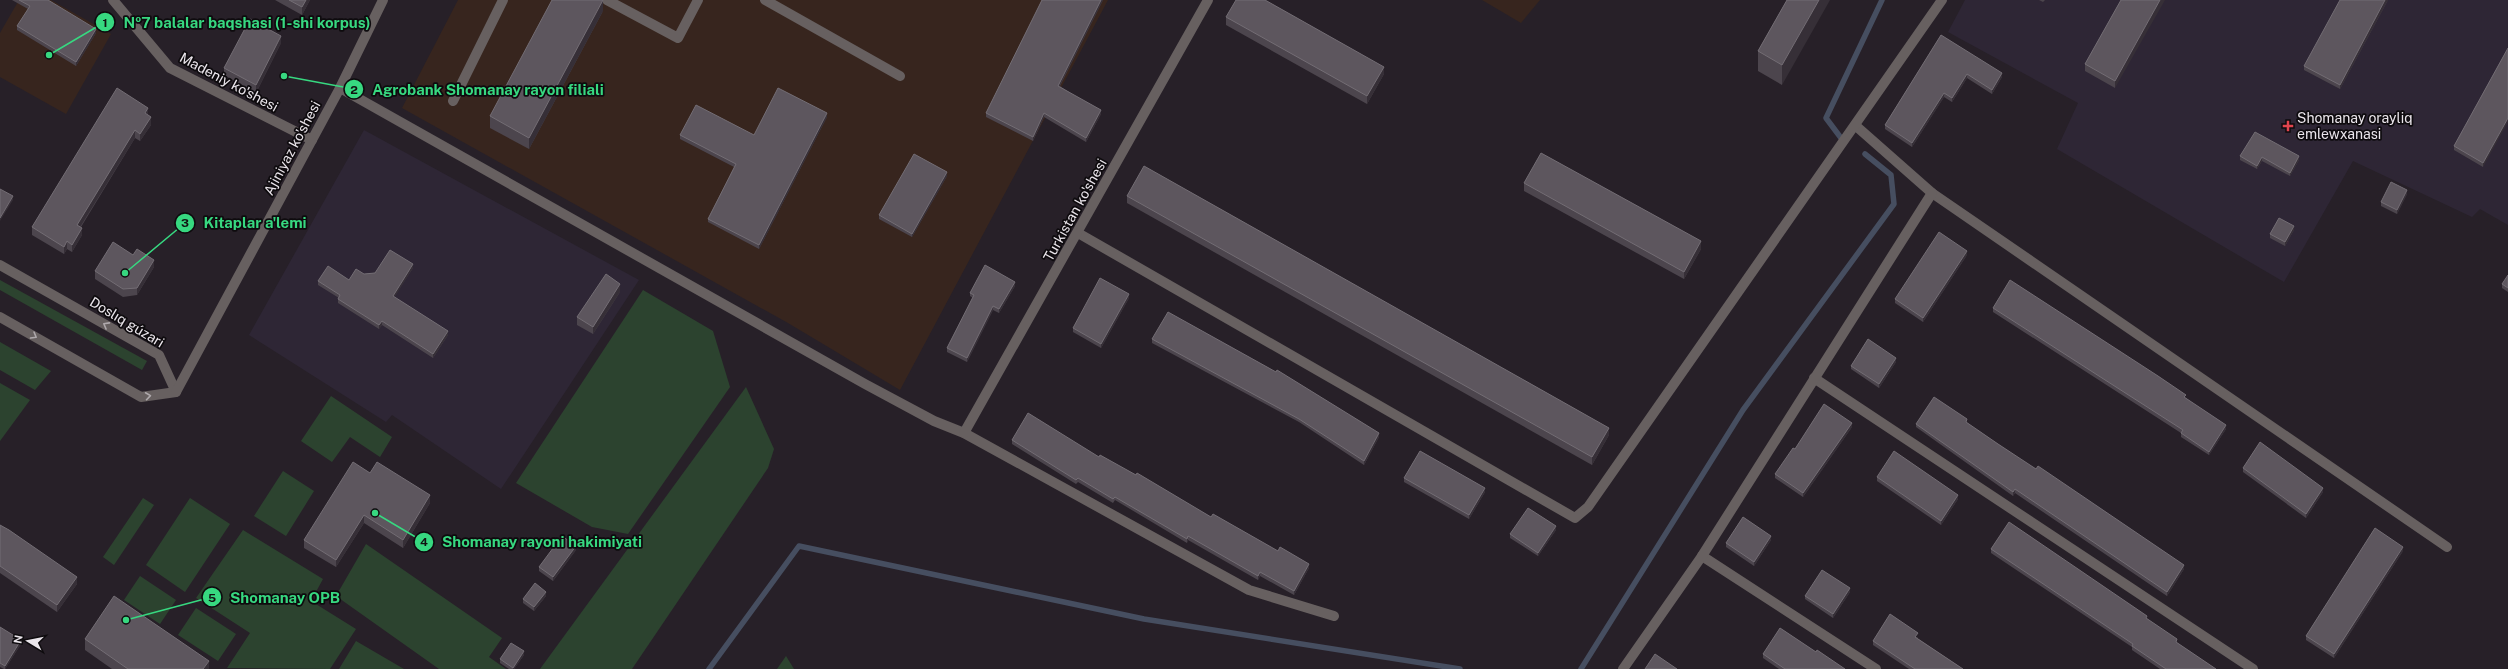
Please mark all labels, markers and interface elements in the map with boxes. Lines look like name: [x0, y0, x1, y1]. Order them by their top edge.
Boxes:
callout: №7 balalar baqshasi (1-shi korpus): [95, 9, 378, 36]
text: №7 balalar baqshasi (1-shi korpus): [124, 14, 370, 31]
text: 1: [102, 16, 108, 30]
street label: Madeniy ko'shesi: [177, 49, 281, 115]
callout: Agrobank Shomanay rayon filiali: [344, 76, 612, 103]
text: Agrobank Shomanay rayon filiali: [372, 81, 604, 98]
text: 2: [350, 83, 358, 97]
street label: Ajiniyaz ko'shesi: [260, 98, 324, 198]
place label: Shomanay orayliq emlewxanasi: [2297, 110, 2413, 142]
marker: Shomanay orayliq emlewxanasi: [2282, 120, 2294, 132]
street label: Turkistan ko'shesi: [1040, 156, 1110, 264]
callout: Kitaplar a'lemi: [175, 209, 314, 236]
text: Kitaplar a'lemi: [203, 214, 307, 231]
text: 3: [181, 216, 189, 230]
street label: Doslıq gúzari: [87, 293, 167, 351]
one-way arrow: [103, 322, 110, 330]
one-way arrow: [30, 332, 37, 339]
one-way arrow: [145, 392, 151, 401]
callout: Shomanay rayoni hakimiyati: [414, 529, 650, 556]
text: Shomanay rayoni hakimiyati: [442, 533, 642, 550]
text: 4: [420, 535, 428, 549]
callout: Shomanay OPB: [202, 584, 348, 611]
text: Shomanay OPB: [230, 589, 340, 606]
text: 5: [208, 591, 216, 605]
north arrow: [8, 621, 48, 661]
text: N: [11, 634, 25, 645]

